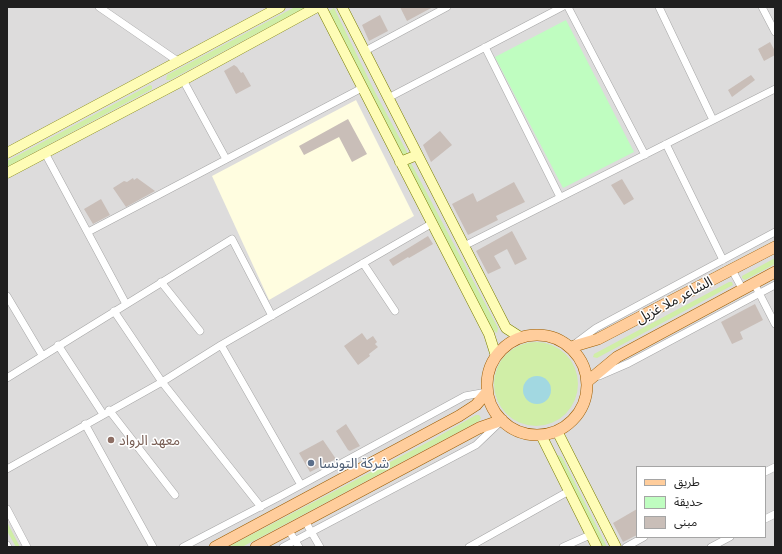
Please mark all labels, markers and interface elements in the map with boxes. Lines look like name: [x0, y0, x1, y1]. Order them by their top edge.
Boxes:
street label: الشاعر ملا غزيل: [633, 273, 715, 327]
place label: معهد الرواد: [119, 432, 180, 448]
marker: معهد الرواد: [106, 435, 116, 445]
place label: شركة التونسا: [319, 455, 389, 471]
marker: شركة التونسا: [306, 458, 316, 468]
legend: [636, 466, 766, 538]
text: طريق: [674, 475, 700, 488]
text: حديقة: [674, 495, 703, 508]
text: مبنى: [674, 515, 697, 528]

